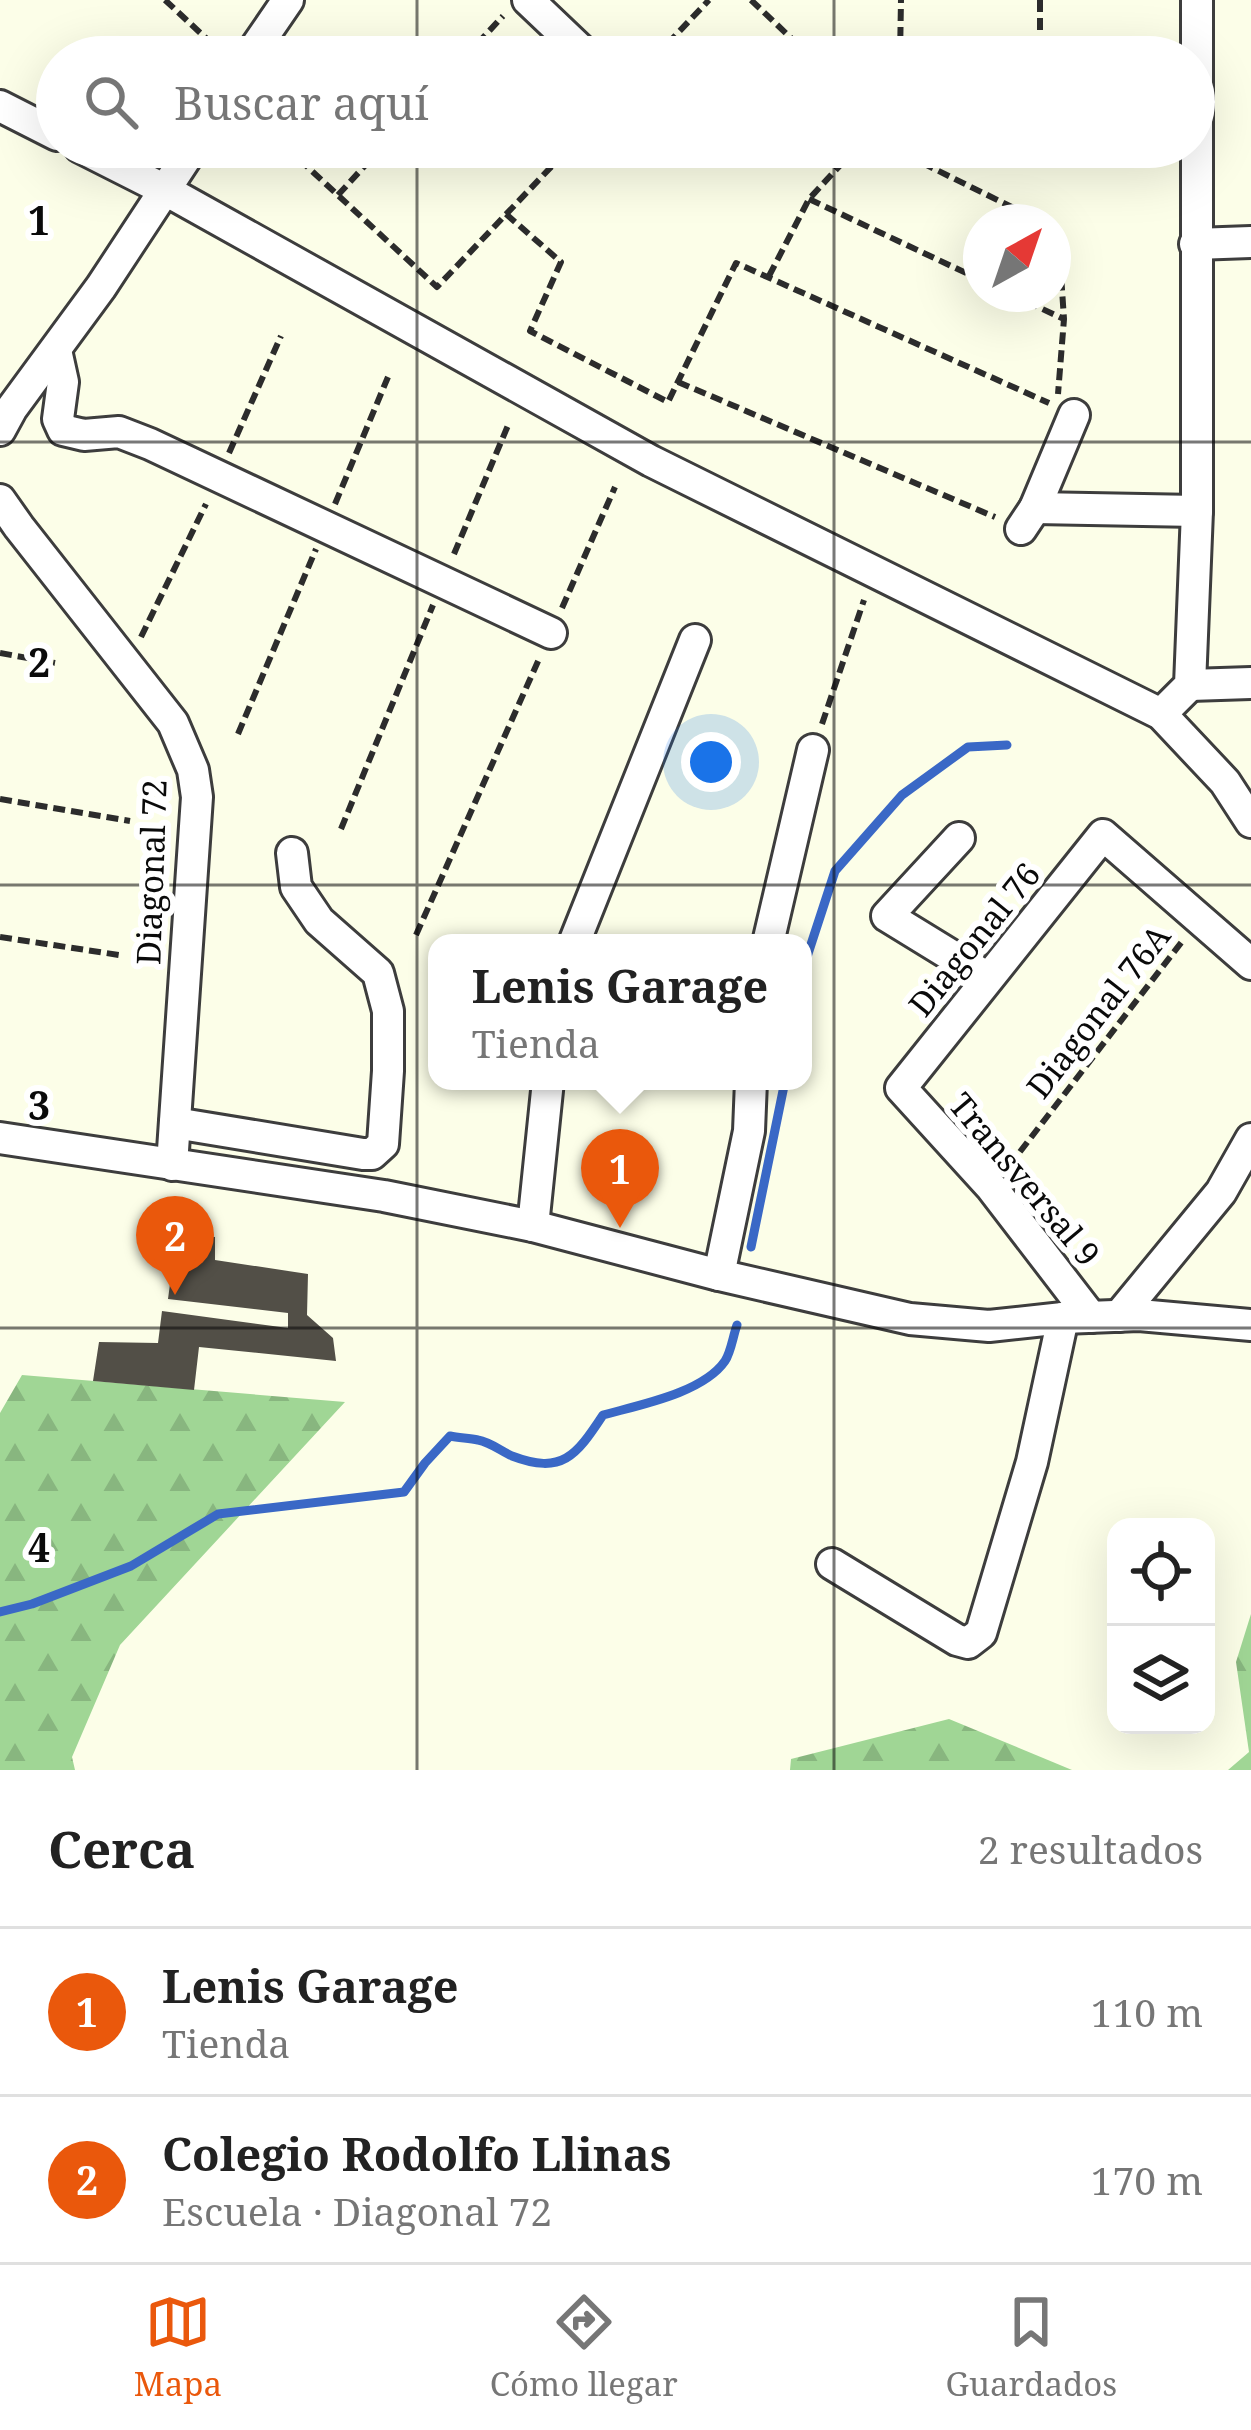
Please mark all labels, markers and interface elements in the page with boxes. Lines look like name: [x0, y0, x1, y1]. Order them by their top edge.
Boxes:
search box: [36, 36, 1215, 168]
icon: search: [78, 69, 144, 135]
text: Buscar aquí: [174, 72, 429, 133]
text: 1: [28, 193, 50, 246]
north arrow: [963, 204, 1071, 312]
text: 2: [28, 635, 50, 688]
your location: [681, 732, 741, 792]
street label: Diagonal 72: [125, 779, 177, 965]
street label: Diagonal 76: [898, 853, 1050, 1025]
street label: Diagonal 76A: [1016, 914, 1180, 1107]
popup: [428, 934, 812, 1090]
text: Lenis Garage: [472, 955, 768, 1016]
text: Tienda: [472, 1016, 600, 1069]
text: 3: [28, 1078, 50, 1131]
street label: Transversal 9: [939, 1083, 1111, 1275]
pin: 1: [581, 1129, 659, 1228]
pin: 2: [136, 1196, 214, 1295]
map controls: [1107, 1518, 1215, 1734]
button: locate: [1107, 1518, 1215, 1626]
text: 4: [28, 1520, 50, 1573]
button: layers: [1107, 1626, 1215, 1734]
text: Cerca: [48, 1813, 195, 1883]
text: 2 resultados: [978, 1822, 1203, 1875]
text: Lenis Garage: [162, 1955, 459, 2016]
text: 1: [76, 1985, 98, 2038]
text: 110 m: [1091, 1985, 1203, 2038]
text: Tienda: [162, 2016, 290, 2069]
text: Colegio Rodolfo Llinas: [162, 2123, 671, 2184]
text: 2: [76, 2153, 98, 2206]
text: 170 m: [1091, 2153, 1203, 2206]
text: Escuela · Diagonal 72: [162, 2184, 552, 2237]
tab: Mapa: [134, 2289, 222, 2406]
tab: Cómo llegar: [490, 2289, 678, 2406]
tab: Guardados: [946, 2289, 1117, 2406]

